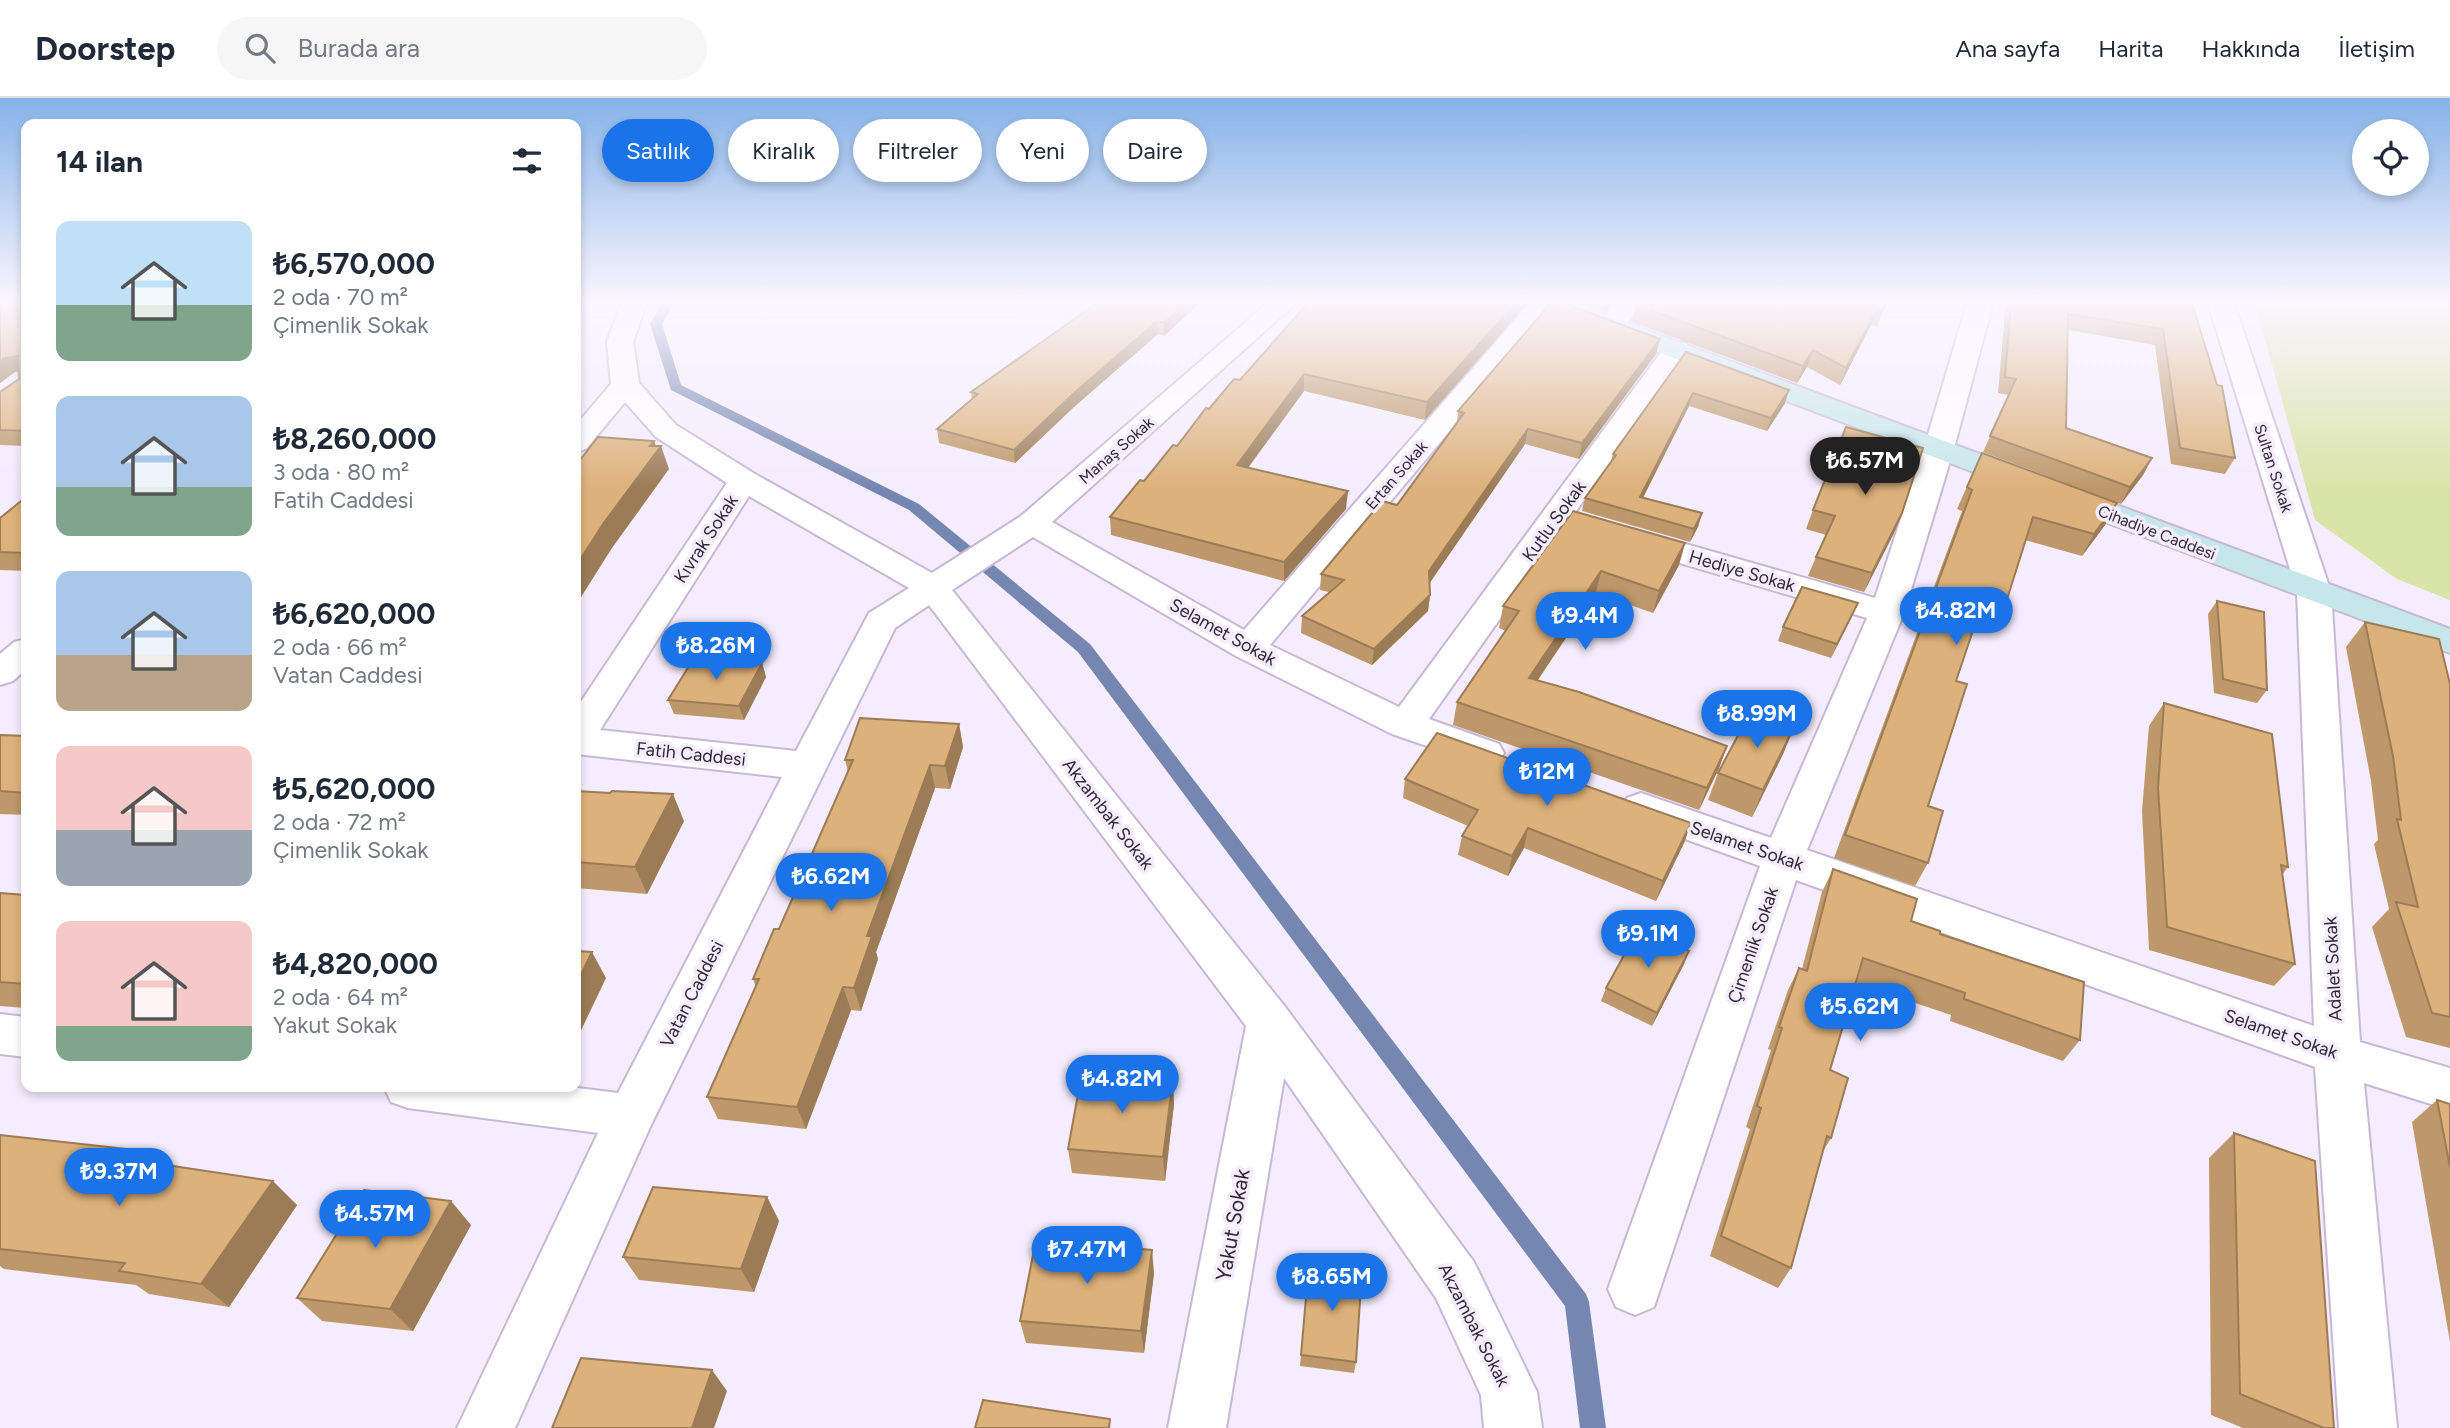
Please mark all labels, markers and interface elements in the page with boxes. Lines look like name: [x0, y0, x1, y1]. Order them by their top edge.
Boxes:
search box: [217, 17, 707, 80]
text: Doorstep: [35, 29, 175, 68]
icon: search: [241, 29, 279, 67]
text: Burada ara: [297, 32, 420, 64]
text: Ana sayfa: [1955, 34, 2060, 63]
text: Harita: [2098, 34, 2163, 63]
text: Hakkında: [2201, 34, 2300, 63]
text: İletişim: [2338, 34, 2415, 63]
chip: Satılık: [602, 119, 714, 182]
chip: Kiralık: [728, 119, 839, 182]
chip: Filtreler: [853, 119, 982, 182]
chip: Yeni: [996, 119, 1089, 182]
chip: Daire: [1103, 119, 1207, 182]
map controls: [2352, 119, 2429, 196]
button: locate: [2352, 119, 2429, 196]
icon: filters: [508, 142, 546, 180]
text: 14 ilan: [56, 143, 143, 180]
text: ₺6,570,000: [273, 245, 435, 282]
icon: home: [112, 249, 196, 333]
text: 2 oda · 70 m²: [273, 283, 408, 311]
text: Çimenlik Sokak: [273, 311, 428, 339]
street label: Manaş Sokak: [1075, 413, 1158, 488]
text: ₺8,260,000: [273, 420, 436, 457]
street label: Sultan Sokak: [2250, 421, 2297, 515]
icon: home: [112, 424, 196, 508]
street label: Ertan Sokak: [1361, 437, 1431, 513]
pin: ₺6.57M: [1808, 438, 1922, 497]
text: ₺6.57M: [1826, 446, 1904, 474]
text: 3 oda · 80 m²: [273, 458, 409, 486]
street label: Kutlu Sokak: [1517, 476, 1591, 566]
text: Fatih Caddesi: [273, 486, 414, 514]
street label: Kıvrak Sokak: [669, 490, 743, 587]
street label: Cihadiye Caddesi: [2095, 501, 2218, 564]
street label: Hediye Sokak: [1686, 545, 1798, 597]
pin: ₺4.82M: [1899, 588, 2013, 647]
pin: ₺9.4M: [1536, 592, 1634, 652]
street label: Selamet Sokak: [1166, 594, 1280, 670]
text: ₺6,620,000: [273, 595, 436, 632]
text: ₺4.82M: [1916, 596, 1996, 624]
icon: home: [112, 599, 196, 683]
text: ₺9.4M: [1552, 601, 1618, 629]
pin: ₺8.26M: [659, 622, 773, 682]
text: ₺8.26M: [676, 631, 756, 659]
text: 2 oda · 66 m²: [273, 633, 407, 661]
text: Vatan Caddesi: [273, 661, 423, 689]
pin: ₺8.99M: [1700, 690, 1814, 750]
text: ₺8.99M: [1717, 699, 1797, 727]
street label: Fatih Caddesi: [635, 737, 747, 771]
pin: ₺12M: [1506, 748, 1588, 808]
street label: Akzambak Sokak: [1058, 754, 1158, 874]
text: ₺12M: [1519, 757, 1575, 785]
text: ₺5,620,000: [273, 770, 436, 807]
icon: home: [112, 774, 196, 858]
text: 2 oda · 72 m²: [273, 808, 406, 836]
street label: Selamet Sokak: [1687, 816, 1807, 876]
text: Çimenlik Sokak: [273, 836, 428, 864]
pin: ₺6.62M: [774, 854, 888, 913]
text: ₺6.62M: [792, 862, 870, 890]
street label: Çimenlik Sokak: [1723, 884, 1783, 1006]
pin: ₺9.1M: [1599, 910, 1697, 970]
street label: Adalet Sokak: [2319, 916, 2347, 1022]
text: ₺9.1M: [1617, 919, 1679, 947]
street label: Vatan Caddesi: [656, 937, 728, 1051]
text: ₺4,820,000: [273, 945, 438, 982]
icon: home: [112, 949, 196, 1033]
text: 2 oda · 64 m²: [273, 983, 408, 1011]
pin: ₺5.62M: [1803, 984, 1917, 1043]
text: ₺5.62M: [1821, 992, 1899, 1020]
street label: Selamet Sokak: [2221, 1004, 2341, 1064]
text: Yakut Sokak: [273, 1011, 397, 1039]
pin: ₺4.82M: [1065, 1056, 1179, 1115]
text: ₺4.82M: [1082, 1064, 1162, 1092]
pin: ₺9.37M: [62, 1148, 176, 1208]
text: ₺9.37M: [80, 1157, 158, 1185]
street label: Yakut Sokak: [1210, 1166, 1255, 1283]
pin: ₺4.57M: [318, 1190, 432, 1250]
text: ₺4.57M: [335, 1199, 415, 1227]
pin: ₺7.47M: [1030, 1226, 1144, 1286]
text: ₺7.47M: [1048, 1235, 1126, 1263]
pin: ₺8.65M: [1275, 1254, 1389, 1313]
street label: Akzambak Sokak: [1434, 1260, 1515, 1390]
text: ₺8.65M: [1292, 1262, 1372, 1290]

